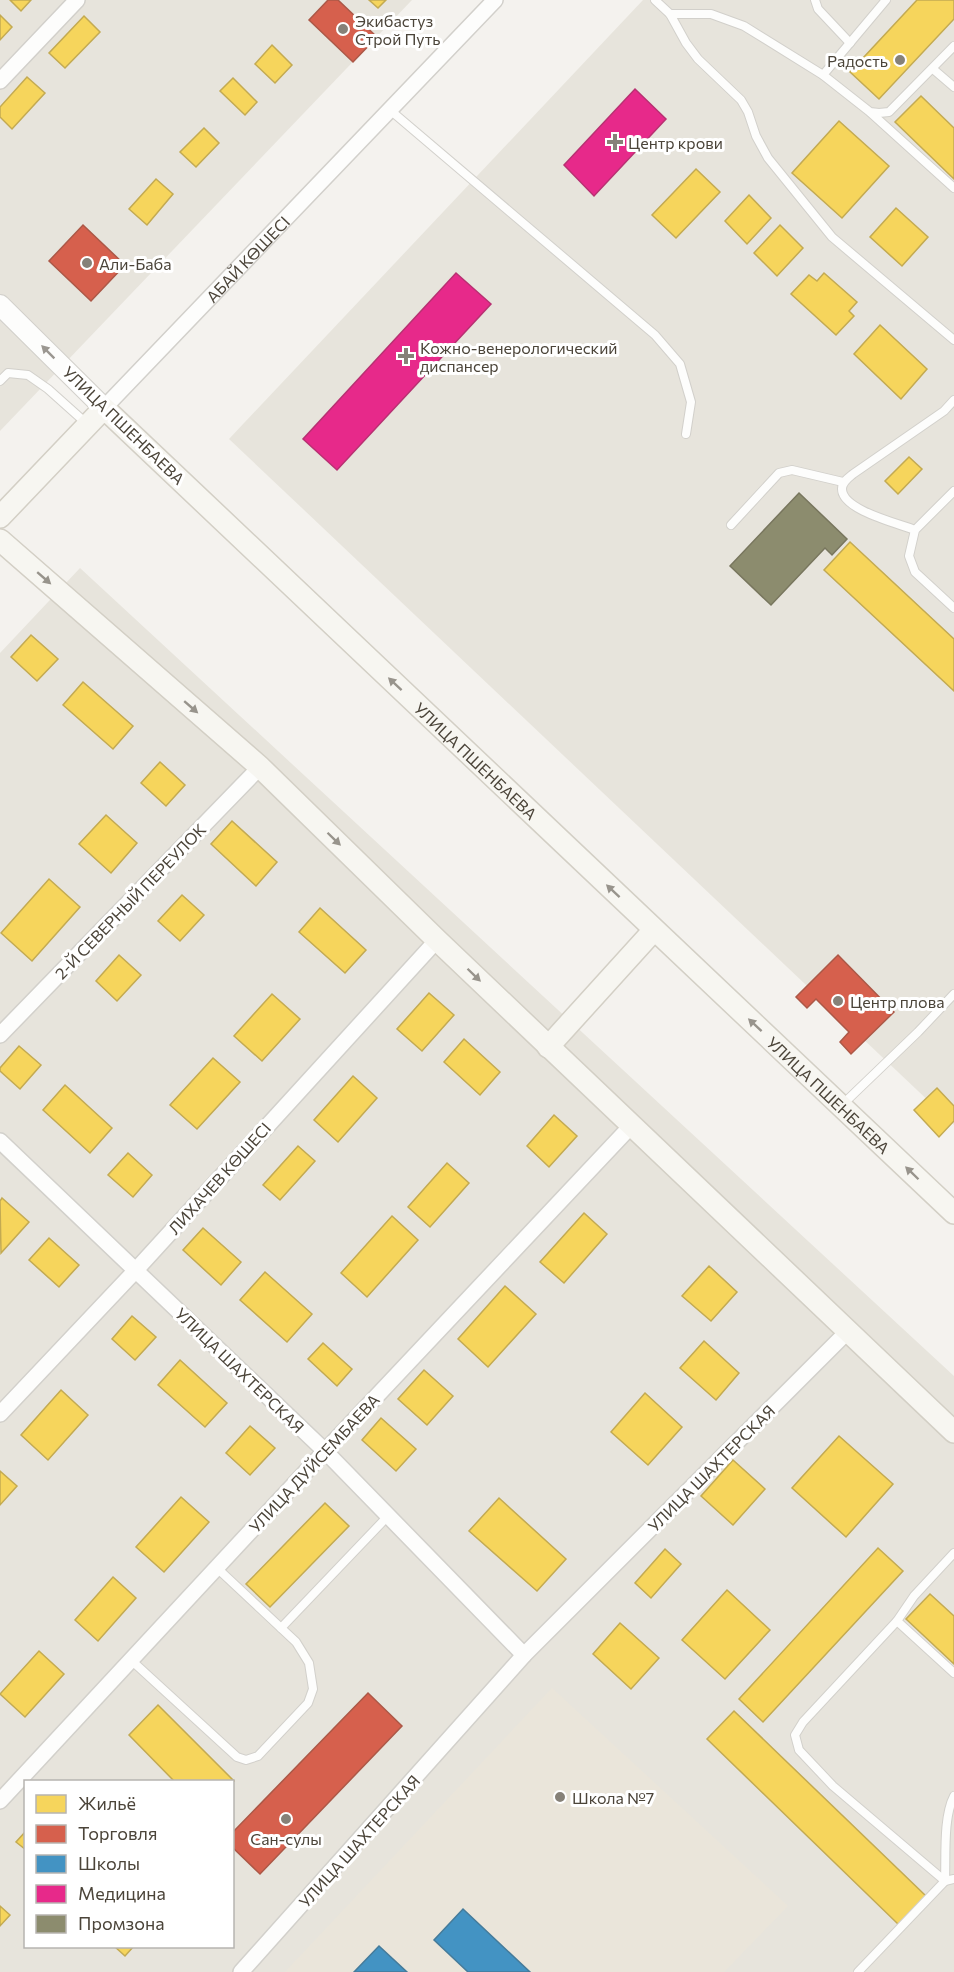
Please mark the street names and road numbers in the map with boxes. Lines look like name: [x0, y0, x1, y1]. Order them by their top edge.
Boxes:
street label: АБАЙ КӨШЕСІ: [202, 211, 293, 306]
street label: УЛИЦА ПШЕНБАЕВА: [59, 362, 189, 488]
street label: УЛИЦА ПШЕНБАЕВА: [411, 698, 541, 823]
street label: 2-Й СЕВЕРНЫЙ ПЕРЕУЛОК: [51, 819, 209, 983]
street label: УЛИЦА ПШЕНБАЕВА: [764, 1032, 894, 1157]
street label: ЛИХАЧЕВ КӨШЕСІ: [164, 1118, 274, 1238]
street label: УЛИЦА ШАХТЕРСКАЯ: [172, 1304, 308, 1436]
street label: УЛИЦА ДУЙСЕМБАЕВА: [245, 1390, 383, 1536]
street label: УЛИЦА ШАХТЕРСКАЯ: [644, 1401, 778, 1535]
street label: УЛИЦА ШАХТЕРСКАЯ: [295, 1771, 423, 1911]

